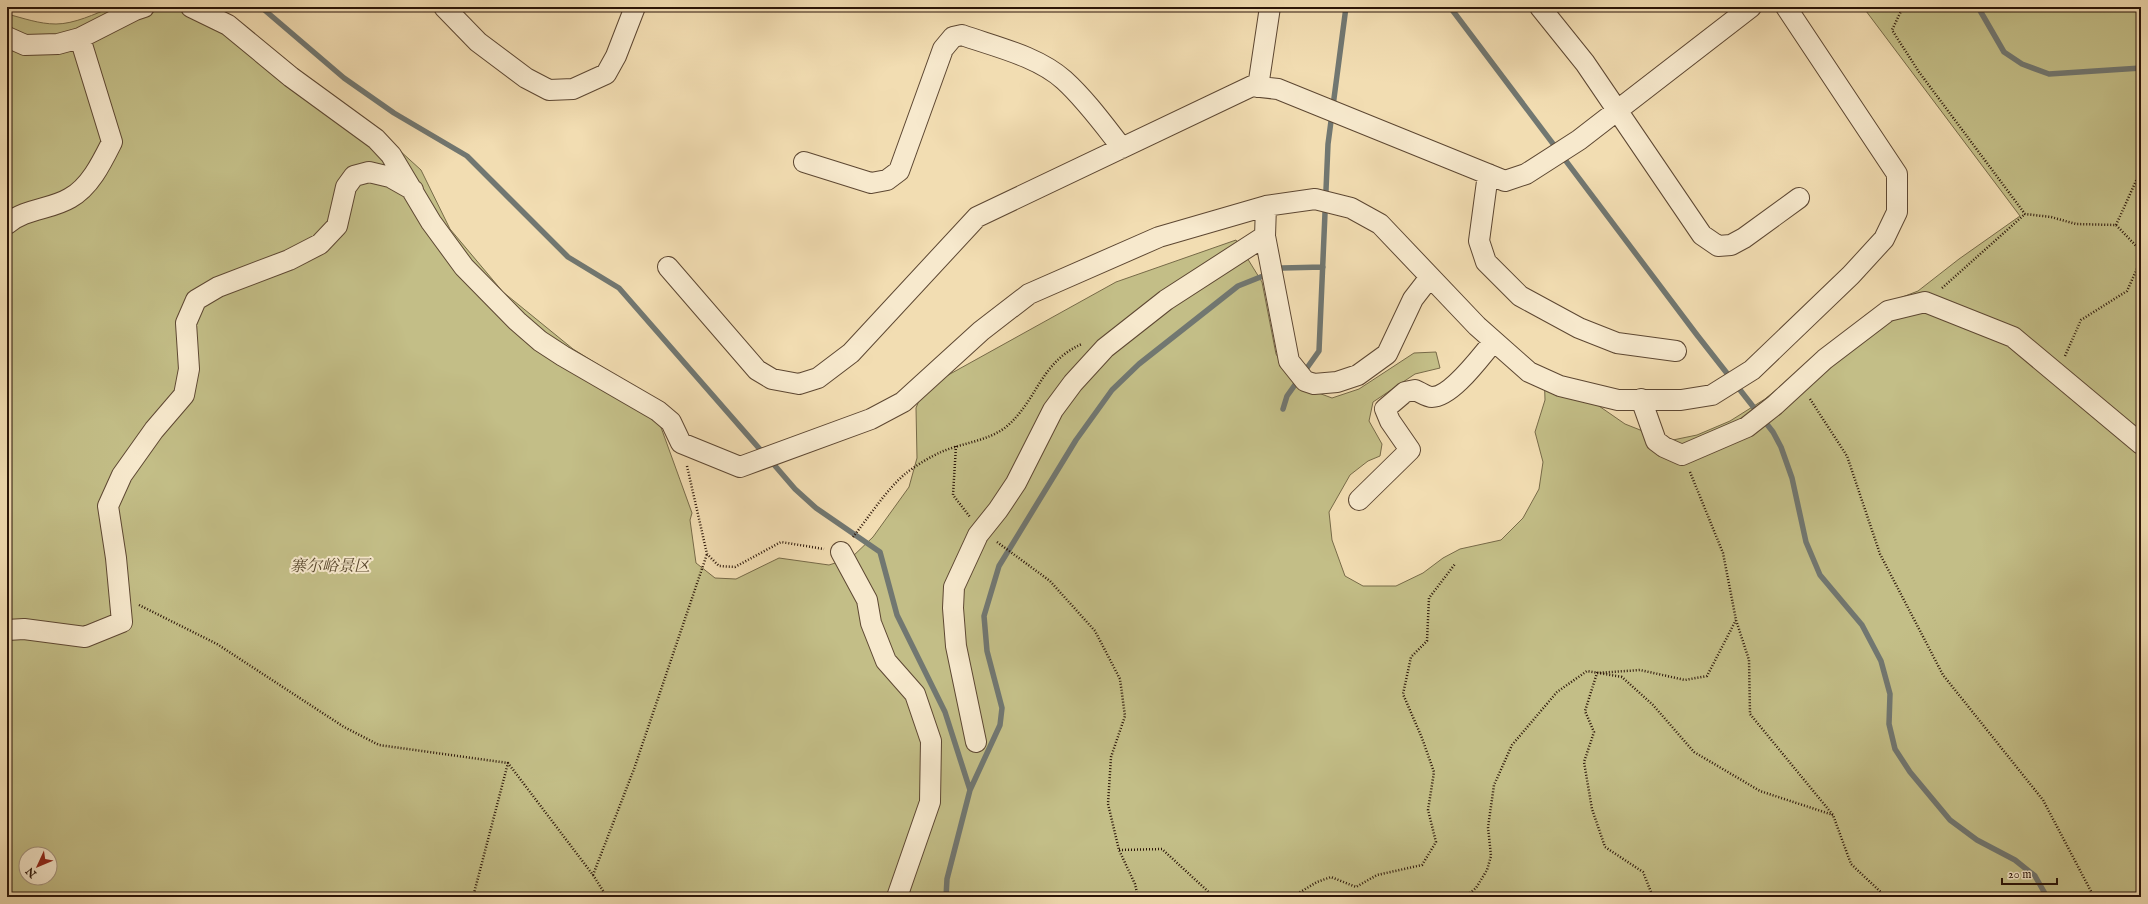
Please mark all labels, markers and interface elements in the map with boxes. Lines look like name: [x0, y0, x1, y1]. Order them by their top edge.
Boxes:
park label: 寨尔峪景区: [290, 557, 372, 577]
north arrow: [18, 846, 58, 886]
scale bar: [2002, 860, 2057, 886]
text: N: [23, 864, 41, 881]
text: 20 m: [2008, 867, 2031, 882]

